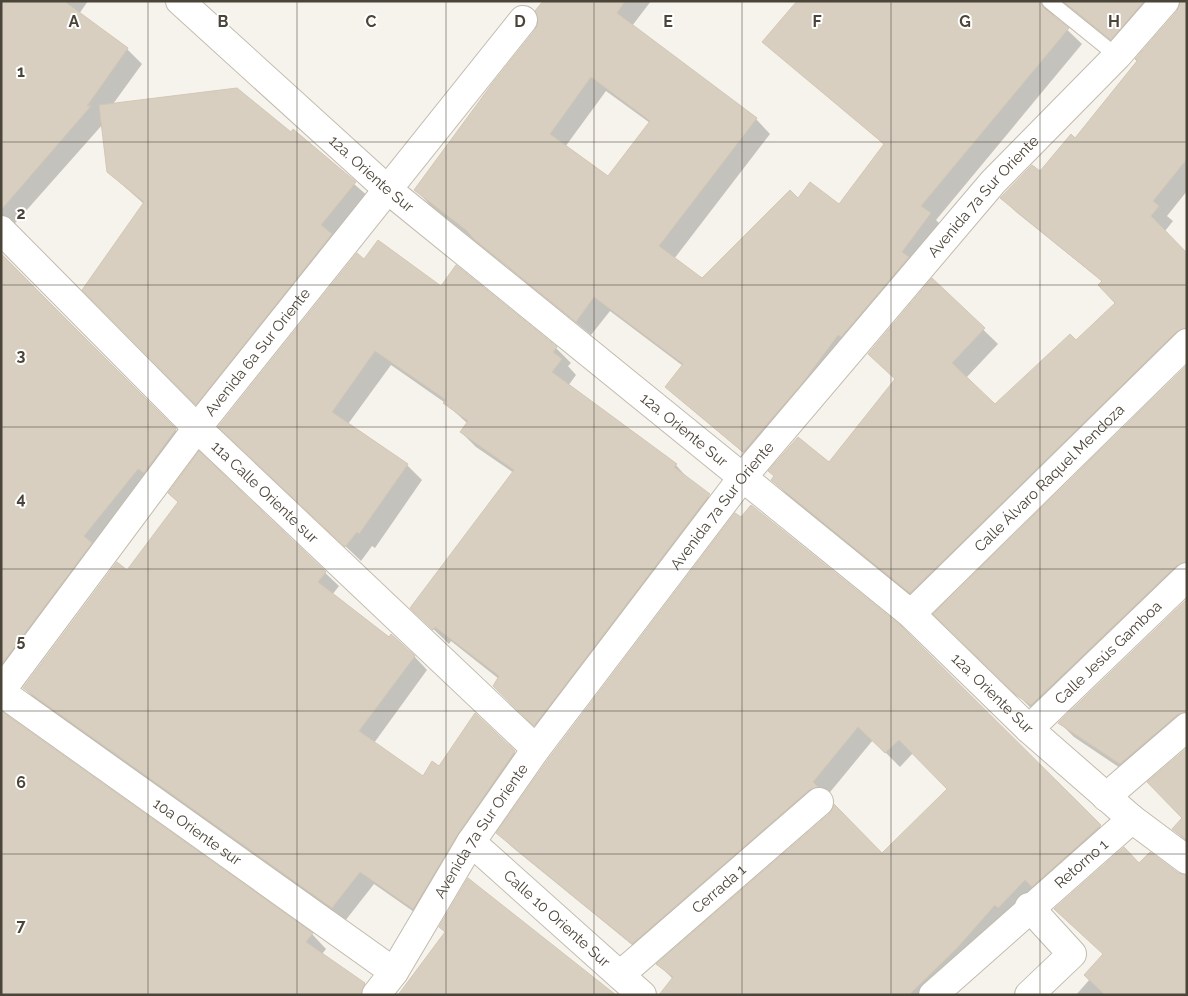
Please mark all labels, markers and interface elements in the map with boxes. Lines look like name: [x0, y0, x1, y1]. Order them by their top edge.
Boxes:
text: A: [69, 12, 80, 31]
text: B: [218, 12, 229, 31]
text: C: [366, 12, 377, 31]
text: D: [514, 12, 526, 31]
text: E: [663, 12, 673, 31]
text: F: [812, 12, 822, 31]
text: G: [959, 12, 971, 31]
text: H: [1108, 12, 1120, 31]
text: 1: [17, 62, 25, 81]
street label: 12a. Oriente Sur: [325, 132, 418, 217]
street label: Avenida 7a Sur Oriente: [924, 132, 1043, 261]
text: 2: [16, 204, 26, 223]
street label: Avenida 6a Sur Oriente: [201, 285, 314, 420]
text: 3: [17, 346, 26, 365]
street label: 12a. Oriente Sur: [637, 389, 732, 471]
street label: Calle Álvaro Raquel Mendoza: [971, 400, 1128, 556]
street label: 11a Calle Oriente sur: [208, 437, 323, 548]
street label: Avenida 7a Sur Oriente: [667, 438, 778, 573]
text: 4: [16, 489, 26, 508]
street label: Calle Jesús Gamboa: [1051, 597, 1165, 708]
text: 5: [17, 631, 26, 650]
street label: 12a. Oriente Sur: [948, 649, 1038, 738]
street label: Avenida 7a Sur Oriente: [431, 760, 532, 902]
text: 6: [16, 773, 26, 792]
street label: 10a Oriente sur: [150, 794, 245, 870]
street label: Retorno 1: [1051, 835, 1112, 892]
street label: Cerrada 1: [688, 860, 750, 917]
street label: Calle 10 Oriente Sur: [500, 866, 614, 972]
text: 7: [17, 916, 26, 935]

